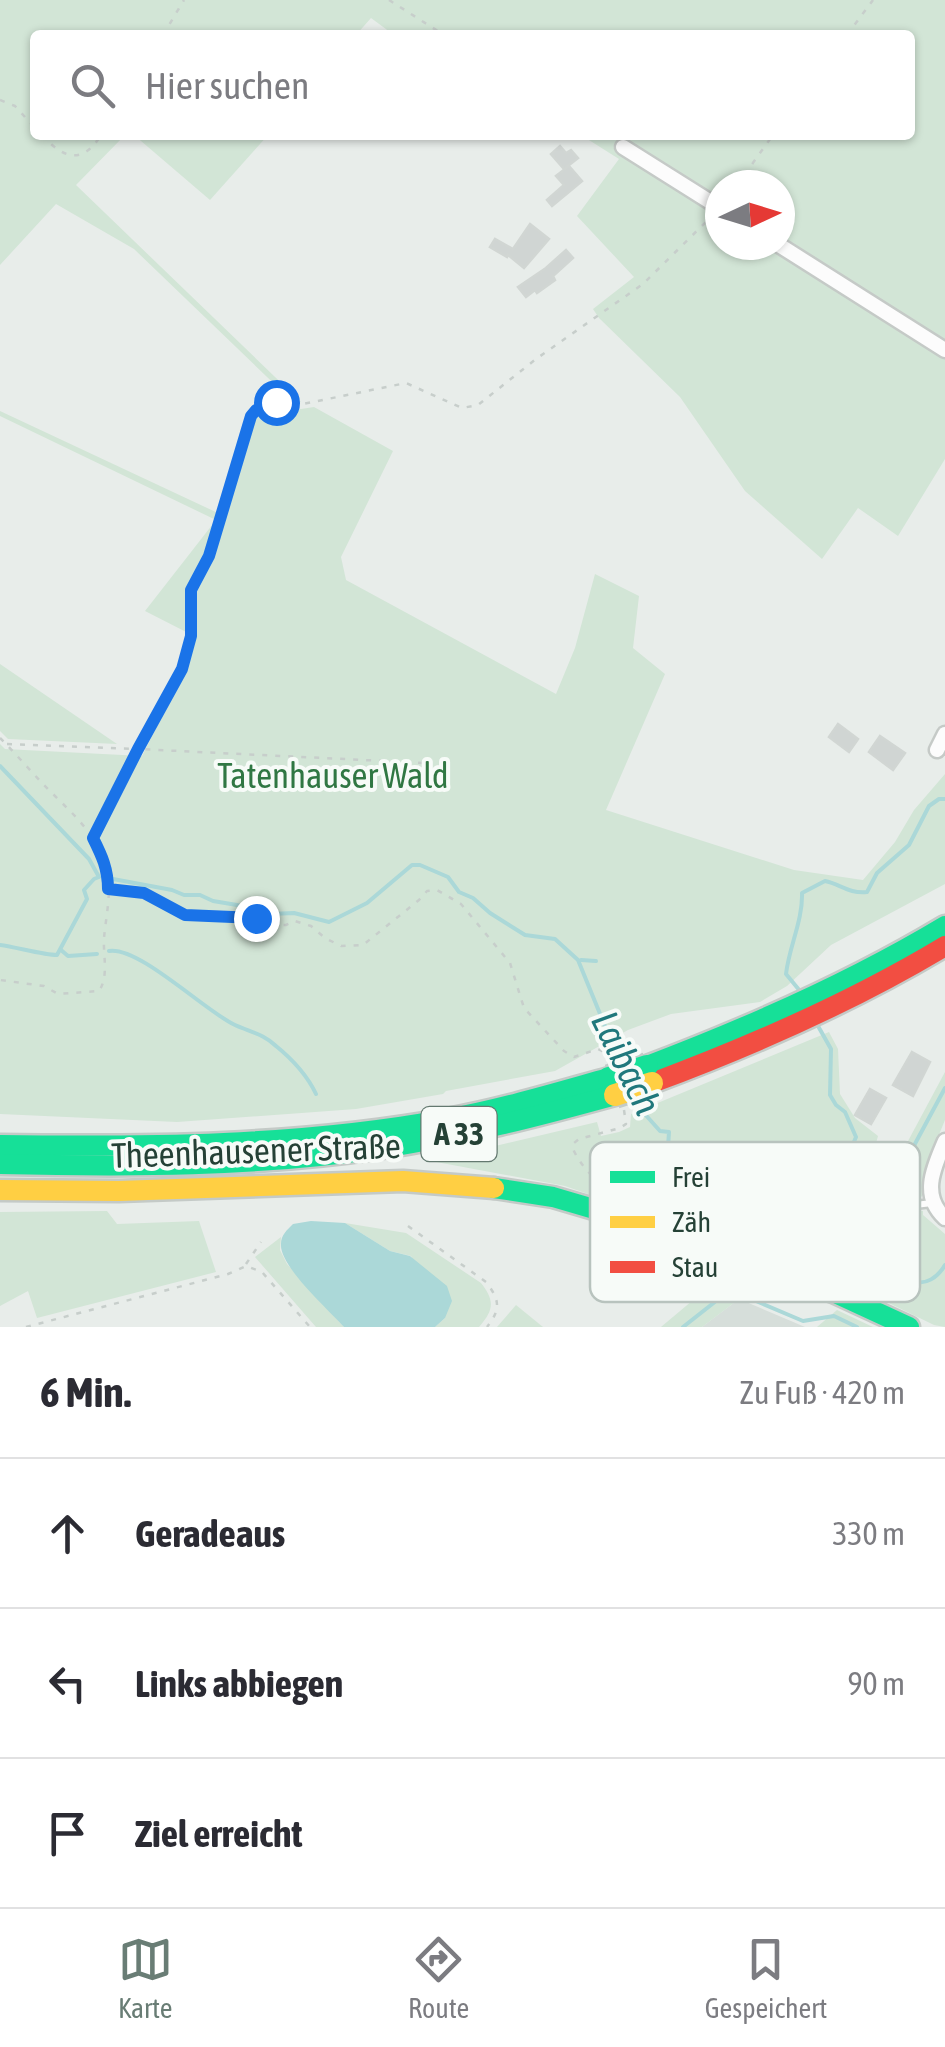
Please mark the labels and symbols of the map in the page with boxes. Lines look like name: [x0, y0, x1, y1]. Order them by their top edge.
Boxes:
north arrow: [705, 170, 795, 260]
route start: [254, 380, 300, 426]
park label: Tatenhauser Wald: [217, 755, 449, 795]
route end: [234, 896, 280, 942]
water label: Laibach: [583, 1004, 670, 1121]
road number: A 33: [422, 1107, 496, 1161]
street label: Theenhausener Straße: [111, 1125, 401, 1175]
legend: [590, 1142, 920, 1302]
text: Frei: [672, 1161, 710, 1193]
text: Zäh: [672, 1206, 711, 1238]
text: Stau: [672, 1251, 718, 1283]

